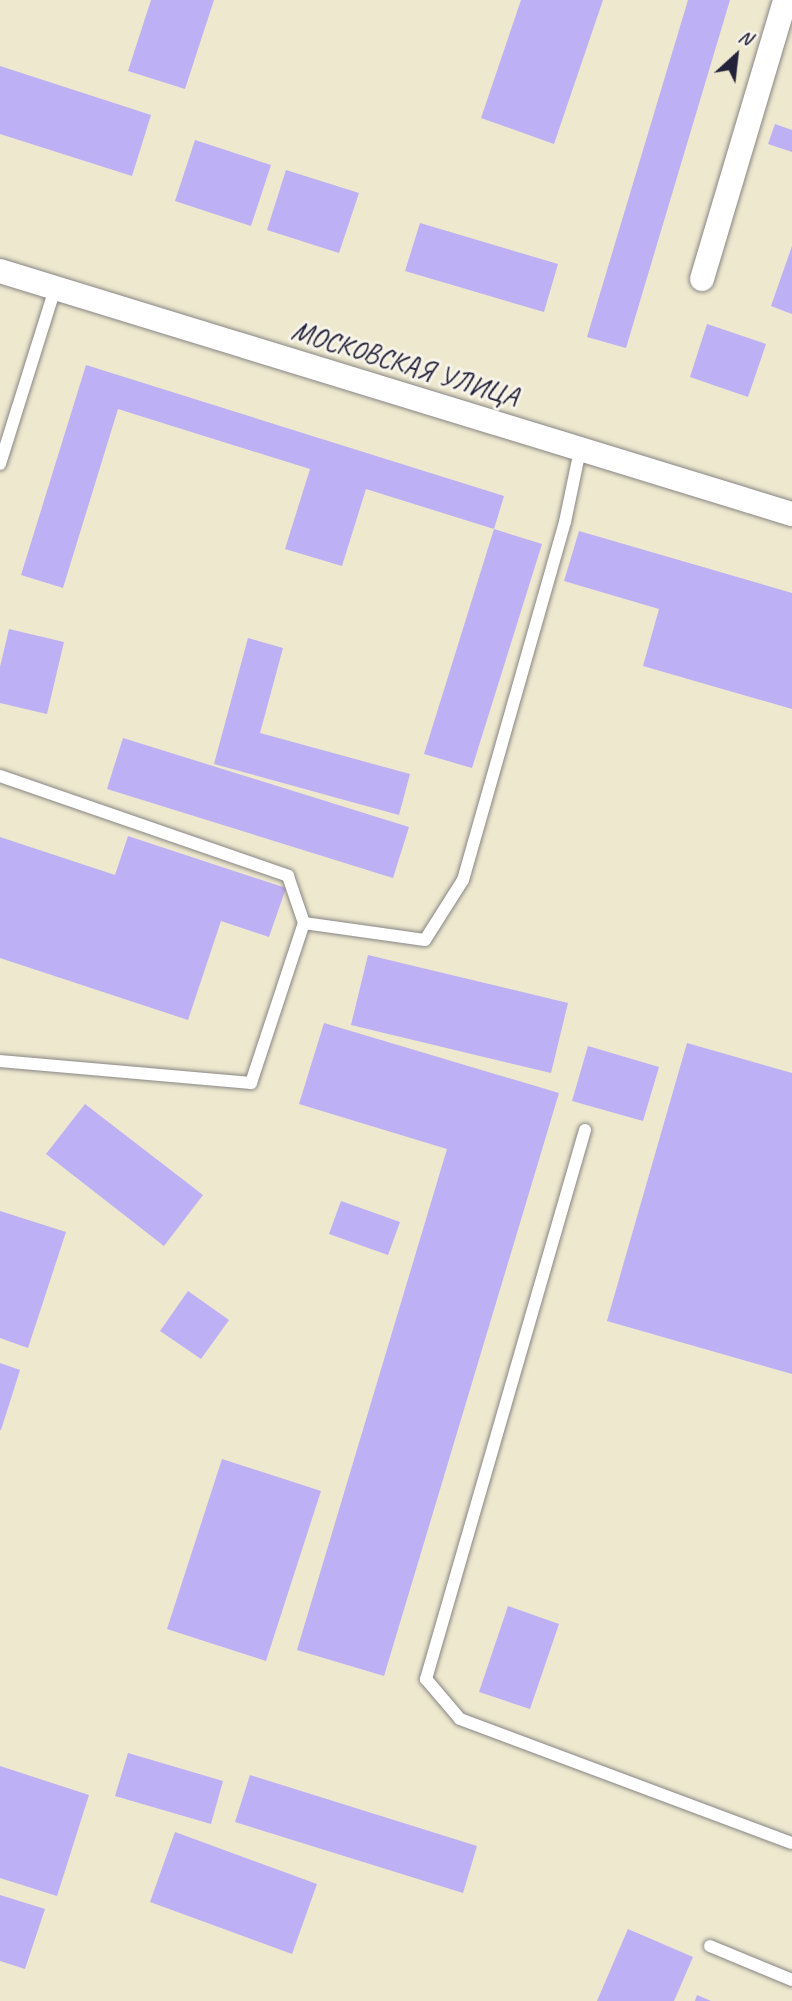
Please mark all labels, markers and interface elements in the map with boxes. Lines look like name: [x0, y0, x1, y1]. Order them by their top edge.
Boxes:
north arrow: [701, 21, 771, 91]
text: N: [735, 24, 756, 51]
street label: МОСКОВСКАЯ УЛИЦА: [288, 314, 522, 414]

